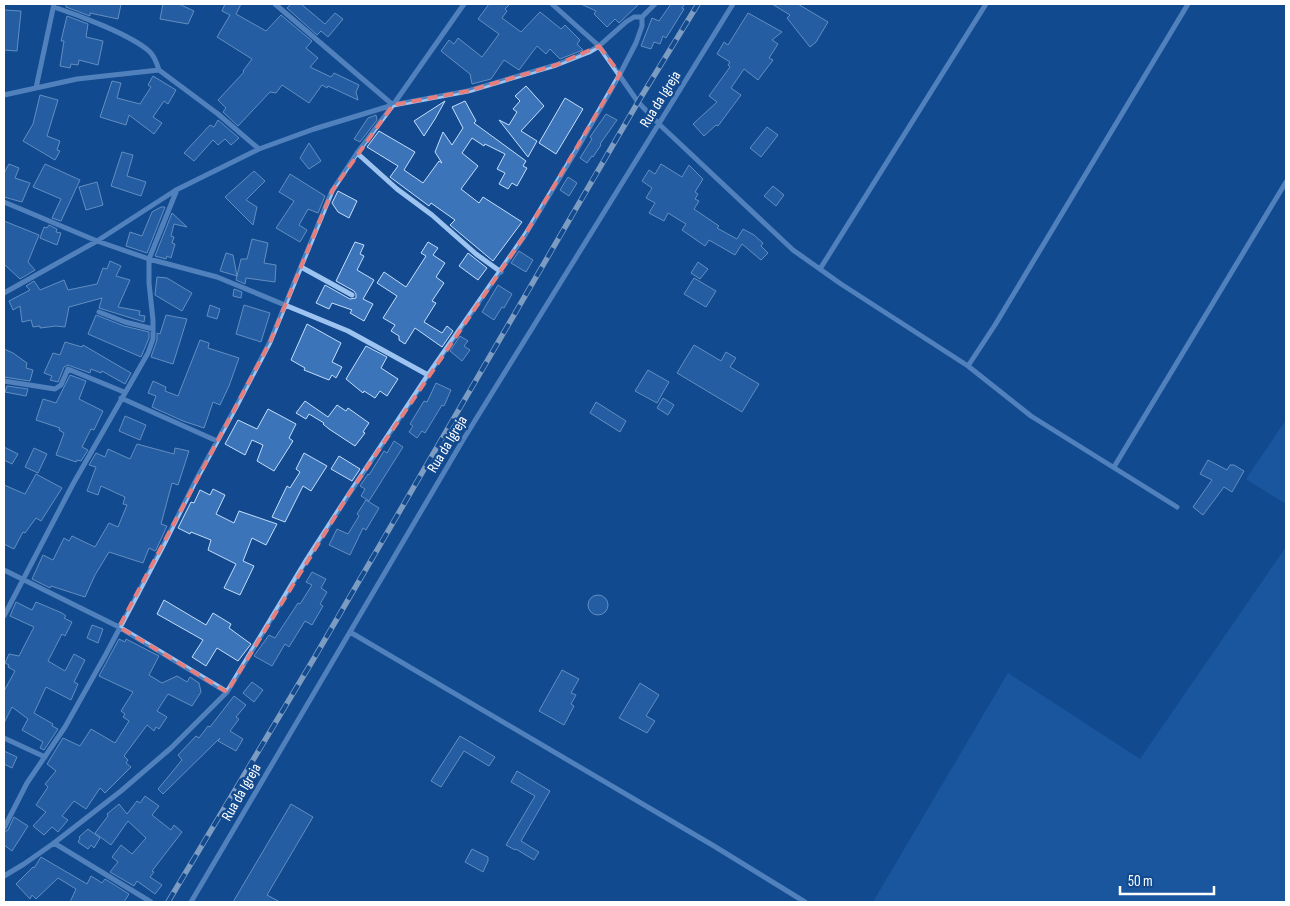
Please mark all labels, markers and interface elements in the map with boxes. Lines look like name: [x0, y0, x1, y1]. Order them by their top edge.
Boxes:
street label: Rua da Igreja: [636, 67, 685, 131]
street label: Rua da Igreja: [423, 412, 472, 476]
street label: Rua da Igreja: [217, 760, 266, 824]
scale bar: [1120, 864, 1214, 896]
text: 50 m: [1128, 872, 1153, 891]

